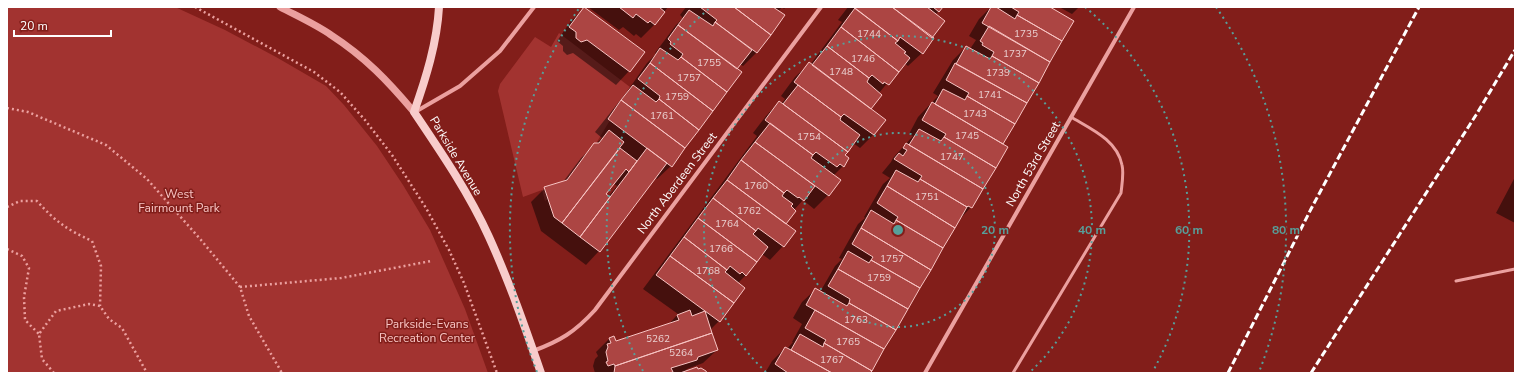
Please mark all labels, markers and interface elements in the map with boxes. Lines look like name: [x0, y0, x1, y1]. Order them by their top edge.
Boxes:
scale bar: [14, 12, 111, 38]
text: 20 m: [20, 18, 48, 34]
house number: 1744: [857, 27, 881, 41]
house number: 1735: [1014, 27, 1038, 41]
house number: 1737: [1003, 47, 1027, 61]
house number: 1746: [851, 52, 875, 66]
house number: 1755: [697, 56, 721, 70]
house number: 1748: [829, 65, 853, 79]
house number: 1739: [986, 66, 1010, 80]
house number: 1757: [677, 71, 701, 85]
house number: 1741: [978, 88, 1002, 102]
house number: 1759: [665, 90, 689, 104]
house number: 1743: [963, 107, 987, 121]
house number: 1761: [650, 109, 674, 123]
street label: Parkside Avenue: [426, 113, 486, 199]
street label: North 53rd Street: [1002, 118, 1064, 209]
street label: North Aberdeen Street: [634, 128, 721, 237]
house number: 1745: [955, 129, 979, 143]
house number: 1754: [797, 130, 821, 144]
house number: 1747: [940, 150, 964, 164]
house number: 1760: [744, 179, 768, 193]
park label: West Fairmount Park: [138, 186, 221, 216]
house number: 1751: [915, 190, 939, 204]
house number: 1762: [737, 204, 761, 218]
house number: 1764: [715, 217, 739, 231]
text: 20 m: [981, 222, 1009, 238]
text: 40 m: [1078, 222, 1106, 238]
text: 60 m: [1175, 222, 1203, 238]
text: 80 m: [1272, 222, 1300, 238]
centre of rings: [891, 223, 905, 237]
house number: 1766: [709, 242, 733, 256]
house number: 1757: [880, 252, 904, 266]
house number: 1768: [696, 264, 720, 278]
house number: 1759: [867, 271, 891, 285]
house number: 1763: [844, 313, 868, 327]
park label: Parkside-Evans Recreation Center: [379, 316, 476, 346]
house number: 5262: [646, 332, 670, 346]
house number: 1765: [836, 335, 860, 349]
house number: 5264: [669, 346, 693, 360]
house number: 1767: [820, 353, 844, 367]

